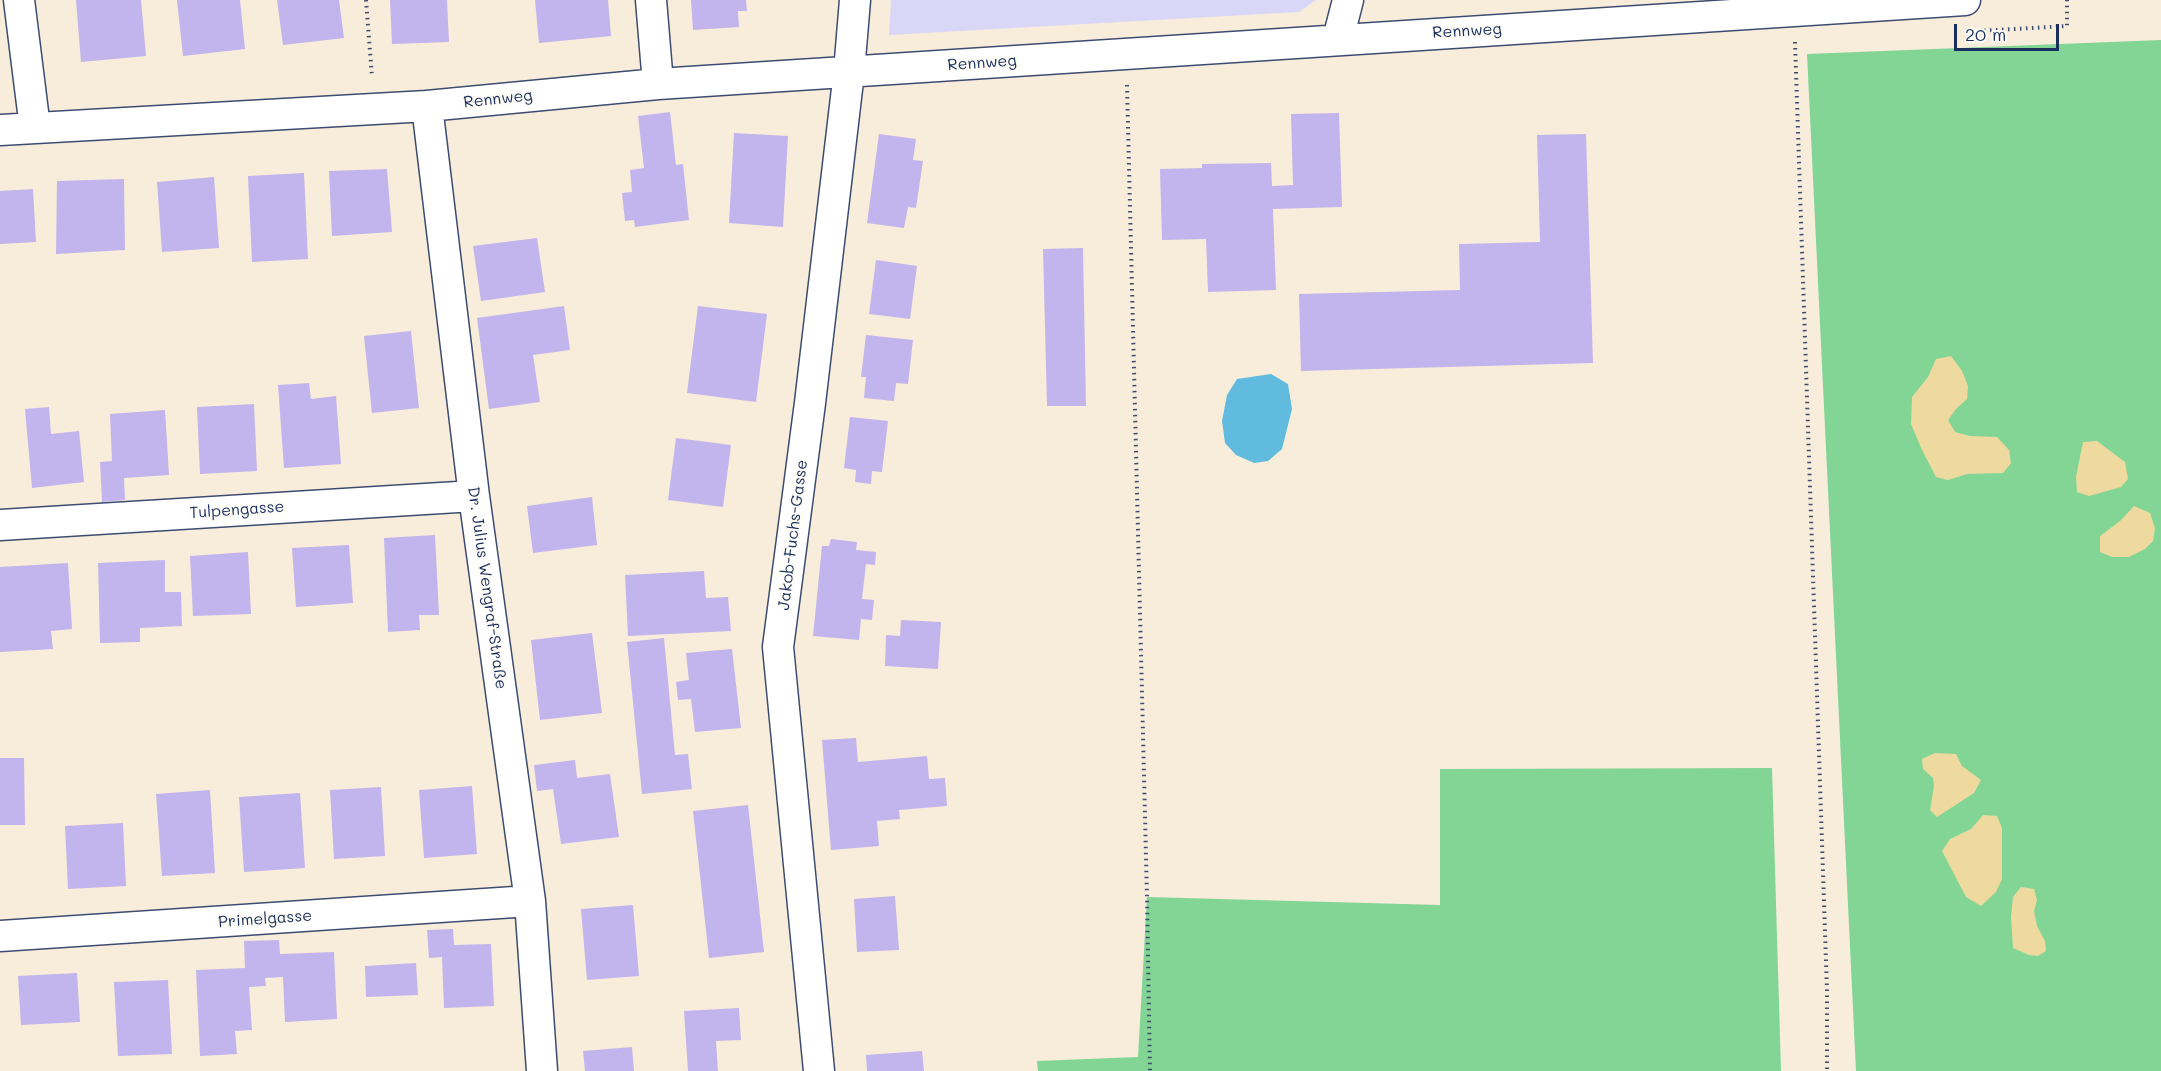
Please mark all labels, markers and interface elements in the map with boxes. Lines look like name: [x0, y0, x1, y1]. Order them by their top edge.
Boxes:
scale bar: [1957, 12, 2062, 50]
street label: Rennweg: [1432, 20, 1502, 42]
text: 20 m: [1965, 22, 2006, 46]
street label: Rennweg: [947, 51, 1017, 75]
street label: Rennweg: [462, 86, 534, 112]
street label: Jakob-Fuchs-Gasse: [774, 459, 812, 611]
street label: Dr. Julius Wengraf-Straße: [463, 486, 511, 690]
street label: Tulpengasse: [189, 497, 285, 523]
street label: Primelgasse: [217, 906, 313, 932]

